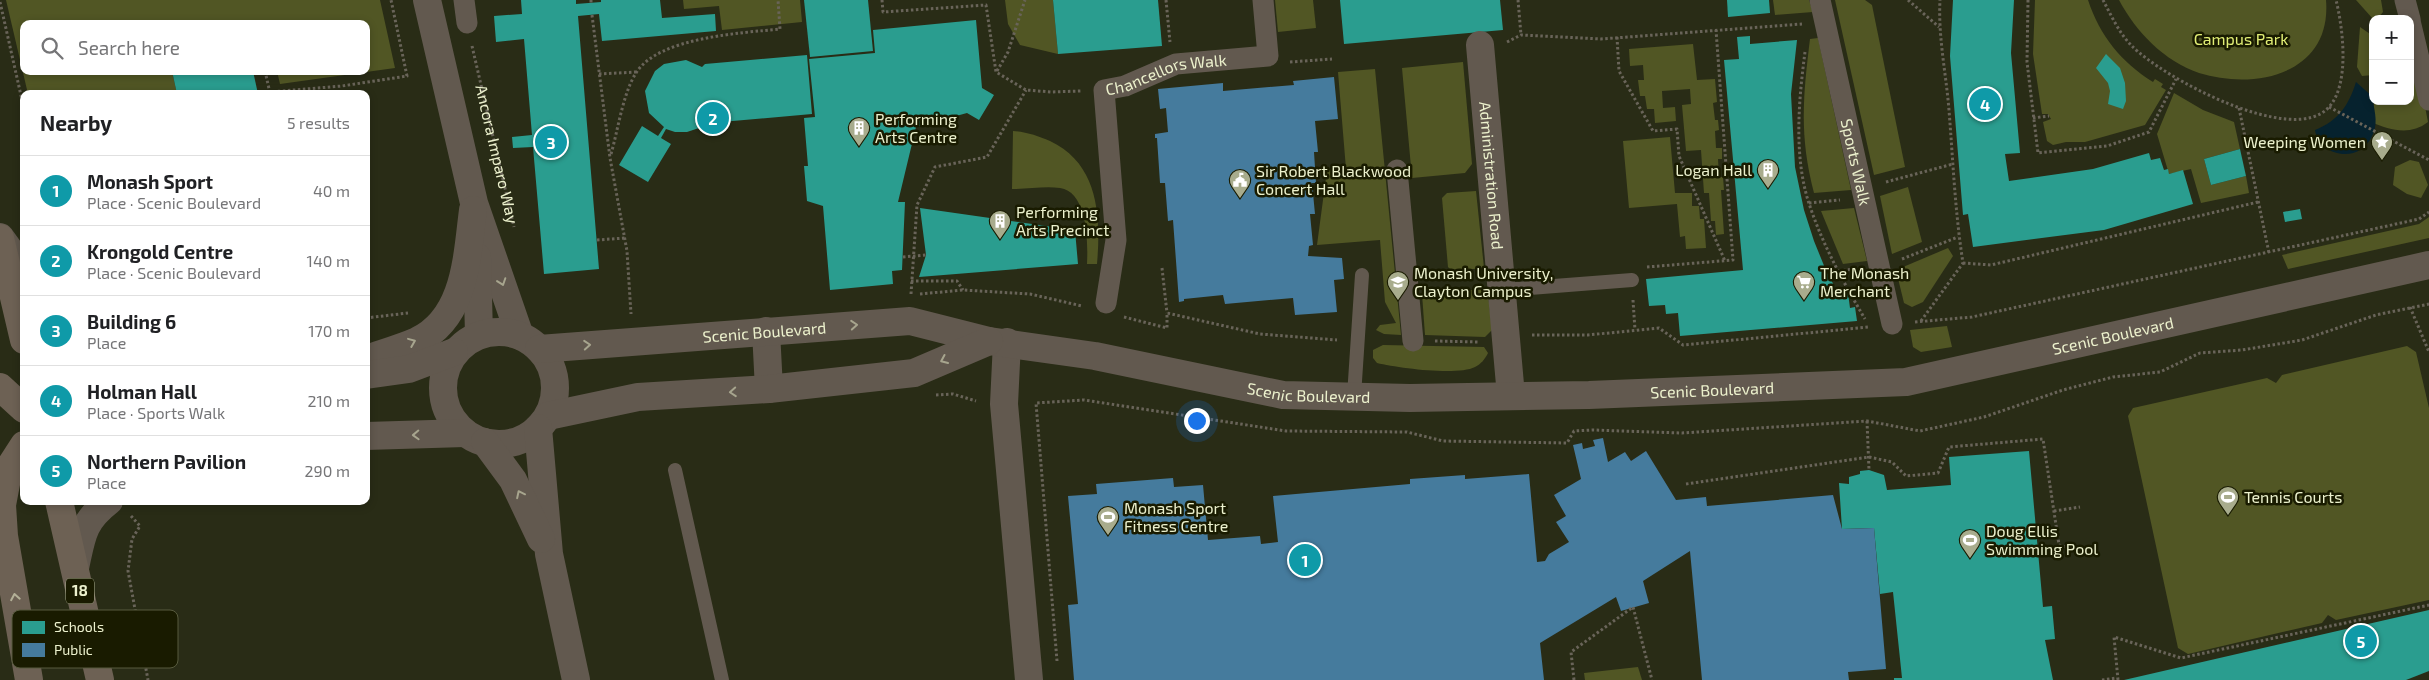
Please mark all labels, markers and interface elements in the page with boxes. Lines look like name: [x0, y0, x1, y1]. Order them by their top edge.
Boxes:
map controls: [2369, 15, 2414, 105]
button: +: [2369, 15, 2414, 60]
search box: [20, 20, 370, 75]
park label: Campus Park: [2194, 29, 2288, 48]
icon: search: [38, 34, 66, 62]
text: Search here: [78, 36, 180, 59]
street label: Chancellors Walk: [1104, 50, 1227, 99]
button: −: [2369, 60, 2414, 105]
street label: Ancora Imparo Way: [472, 83, 523, 226]
pin: 4: [1969, 85, 2001, 123]
pin: 2: [697, 99, 729, 137]
street label: Administration Road: [1476, 101, 1508, 250]
place label: Performing Arts Centre: [875, 109, 957, 146]
text: Nearby: [40, 110, 112, 135]
text: 5 results: [287, 113, 350, 132]
building icon: Performing Arts Centre: [847, 116, 871, 147]
street label: Sports Walk: [1838, 117, 1875, 207]
pin: 3: [535, 123, 567, 161]
place icon: Weeping Women: [2370, 130, 2394, 161]
place label: Weeping Women: [2243, 132, 2366, 151]
building icon: Logan Hall: [1756, 158, 1780, 189]
place label: Logan Hall: [1675, 160, 1752, 179]
place label: Sir Robert Blackwood Concert Hall: [1256, 161, 1411, 198]
public building icon: Sir Robert Blackwood Concert Hall: [1228, 168, 1252, 199]
text: Monash Sport: [87, 170, 213, 193]
text: 1: [53, 181, 59, 200]
text: 40 m: [313, 181, 350, 200]
text: Place · Scenic Boulevard: [87, 193, 261, 212]
place label: Performing Arts Precinct: [1016, 202, 1109, 239]
building icon: Performing Arts Precinct: [988, 209, 1012, 240]
text: Krongold Centre: [87, 240, 233, 263]
text: 2: [51, 251, 61, 270]
text: 140 m: [307, 251, 350, 270]
text: Place · Scenic Boulevard: [87, 263, 261, 282]
place label: Monash University, Clayton Campus: [1414, 263, 1553, 300]
place label: The Monash Merchant: [1820, 263, 1909, 300]
school or university icon: Monash University, Clayton Campus: [1386, 270, 1410, 301]
supermarket icon: The Monash Merchant: [1792, 270, 1816, 301]
one-way arrow: [496, 278, 506, 286]
text: Building 6: [87, 310, 176, 333]
street label: Scenic Boulevard: [2050, 312, 2175, 358]
street label: Scenic Boulevard: [702, 317, 827, 346]
one-way arrow: [850, 319, 858, 330]
text: 3: [51, 321, 61, 340]
text: 170 m: [308, 321, 350, 340]
text: Place: [87, 333, 126, 352]
one-way arrow: [407, 338, 416, 349]
one-way arrow: [584, 339, 592, 350]
one-way arrow: [940, 353, 949, 364]
street label: Scenic Boulevard: [1650, 377, 1775, 401]
street label: Scenic Boulevard: [1245, 378, 1371, 406]
text: Holman Hall: [87, 380, 197, 403]
one-way arrow: [729, 386, 737, 397]
text: 4: [51, 391, 61, 410]
text: 210 m: [307, 391, 350, 410]
text: Place · Sports Walk: [87, 403, 225, 422]
your location: [1184, 408, 1210, 434]
one-way arrow: [412, 430, 420, 440]
text: Northern Pavilion: [87, 450, 246, 473]
text: 5: [52, 461, 60, 480]
text: 290 m: [305, 461, 350, 480]
text: Place: [87, 473, 126, 492]
sports icon: Tennis Courts: [2216, 485, 2240, 516]
place label: Tennis Courts: [2244, 487, 2342, 506]
one-way arrow: [516, 490, 526, 499]
place label: Monash Sport Fitness Centre: [1124, 498, 1228, 535]
sports icon: Monash Sport Fitness Centre: [1096, 505, 1120, 536]
place label: Doug Ellis Swimming Pool: [1986, 521, 2098, 558]
sports icon: Doug Ellis Swimming Pool: [1958, 528, 1982, 559]
pin: 1: [1289, 541, 1321, 579]
road number: 18: [66, 578, 94, 604]
one-way arrow: [10, 593, 20, 602]
legend: [12, 610, 178, 668]
text: Schools: [54, 618, 104, 635]
pin: 5: [2345, 622, 2377, 660]
text: Public: [54, 641, 93, 658]

